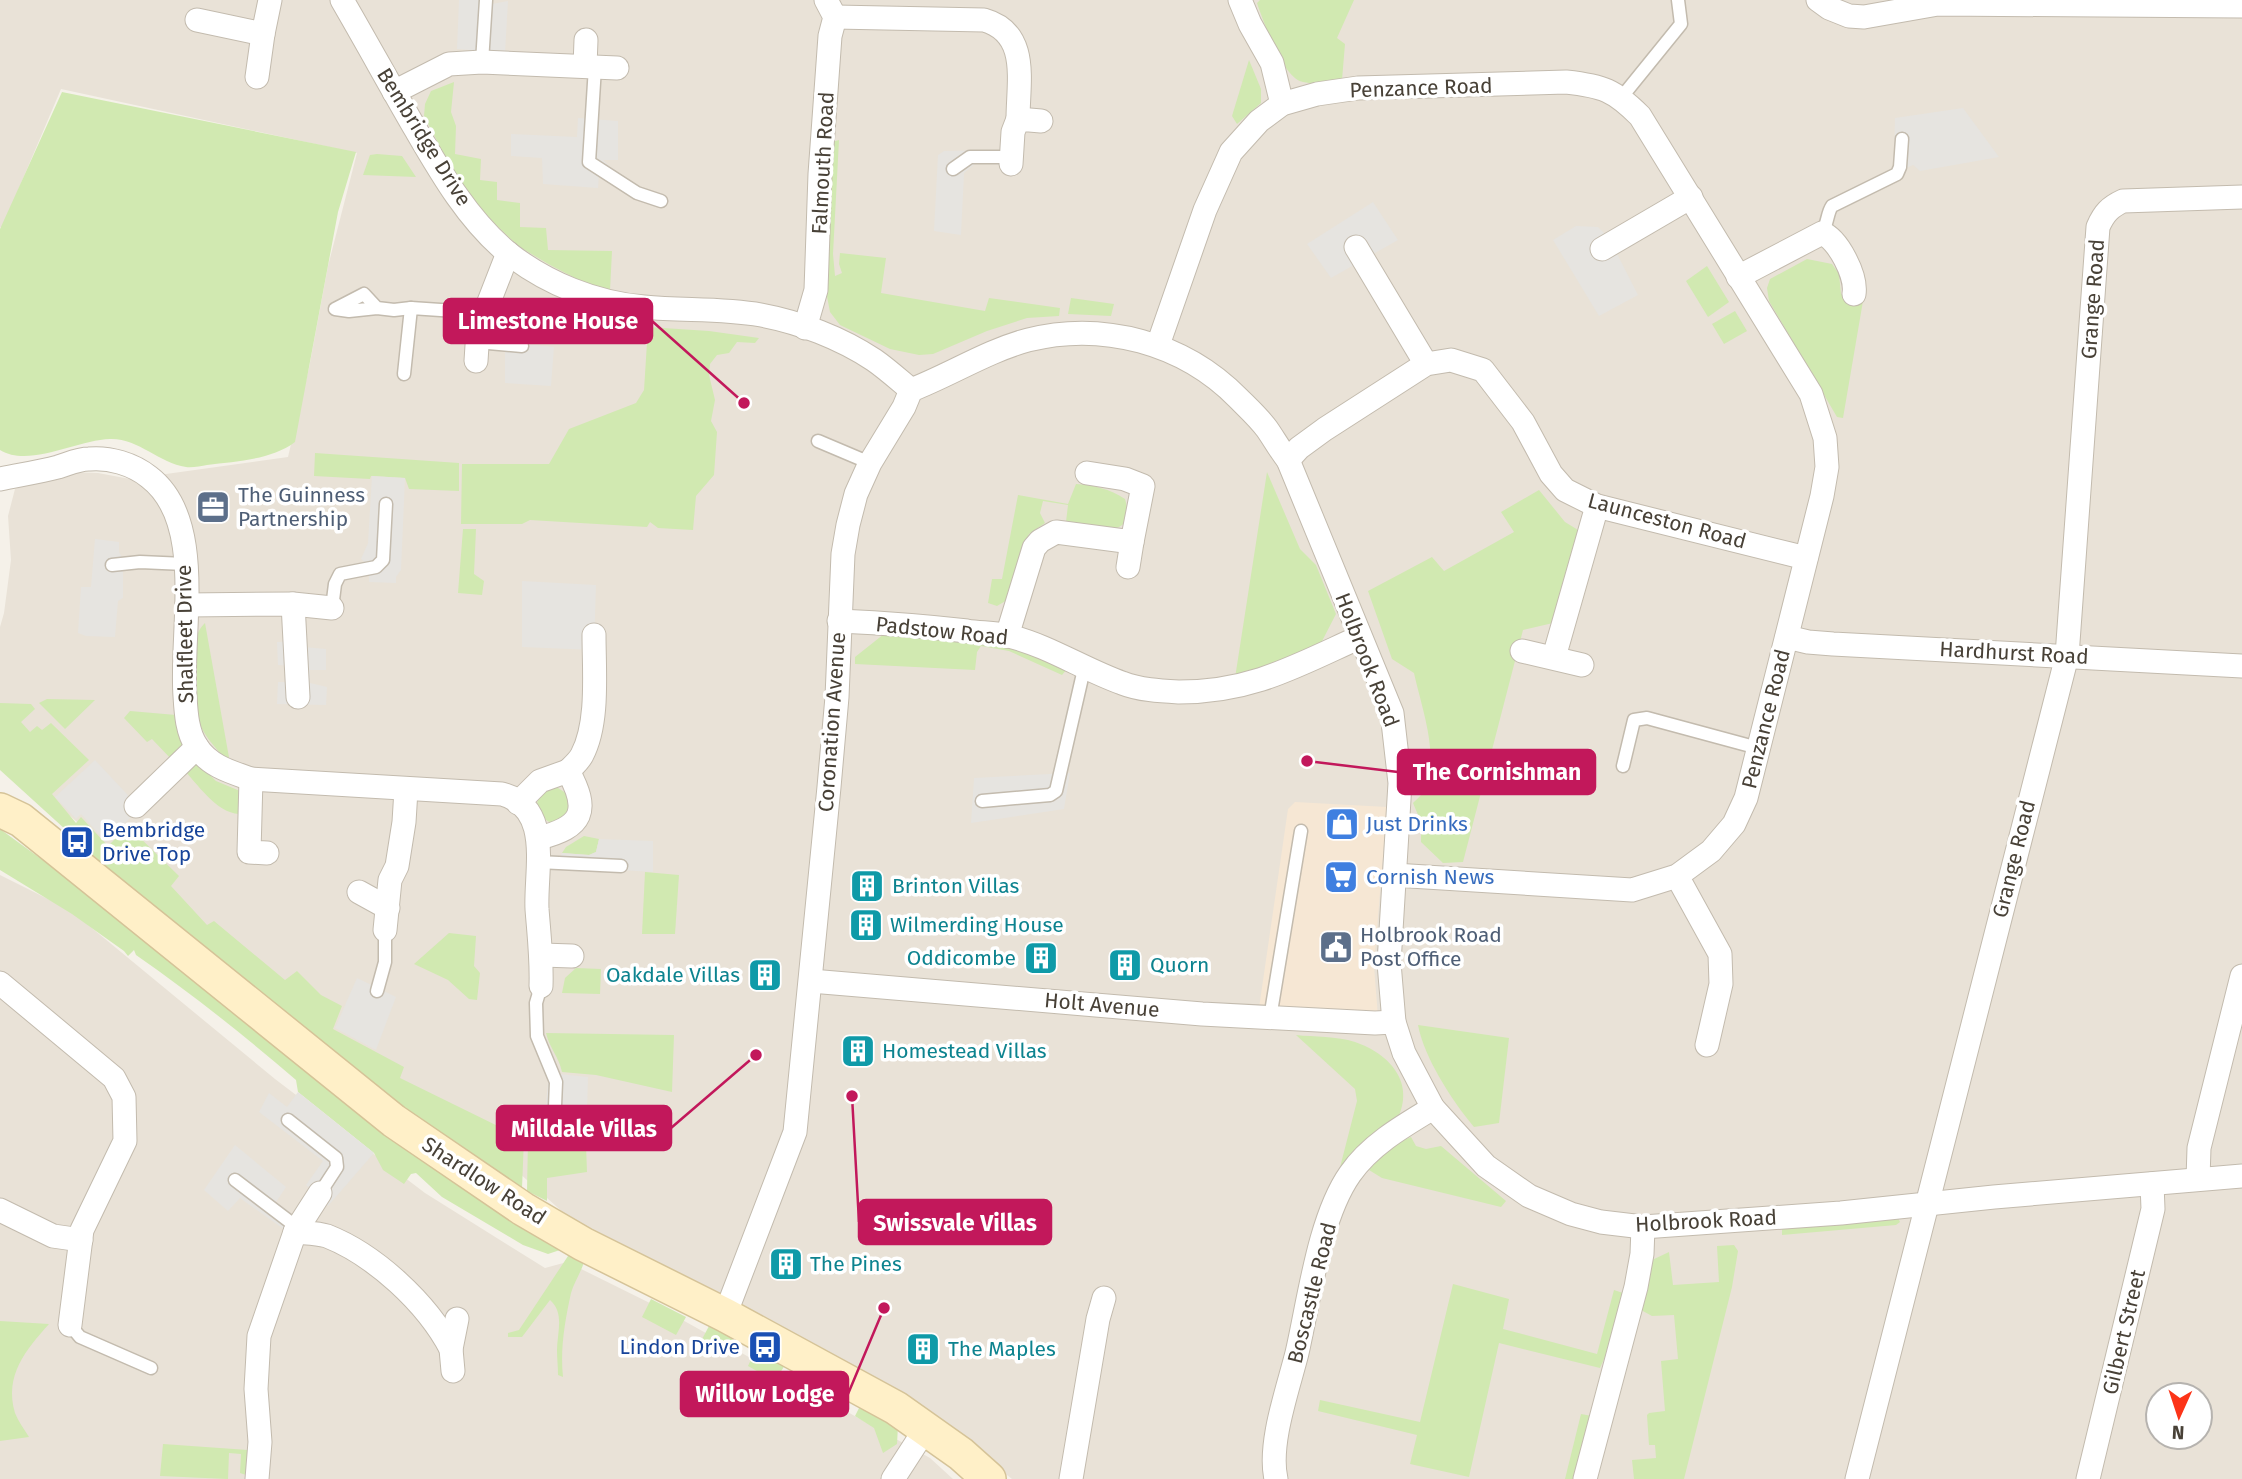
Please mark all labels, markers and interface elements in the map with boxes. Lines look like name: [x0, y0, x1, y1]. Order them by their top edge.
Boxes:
street label: Bembridge Drive: [371, 63, 477, 211]
street label: Penzance Road: [1349, 73, 1493, 103]
street label: Falmouth Road: [806, 91, 840, 235]
street label: Grange Road: [2076, 238, 2110, 360]
callout: Limestone House: [444, 299, 652, 343]
text: Limestone House: [458, 307, 639, 335]
place label: The Guinness Partnership: [238, 482, 365, 532]
street label: Launceston Road: [1585, 487, 1749, 555]
office icon: The Guinness Partnership: [194, 488, 232, 526]
street label: Shalfleet Drive: [171, 564, 199, 704]
street label: Holbrook Road: [1329, 589, 1405, 731]
street label: Padstow Road: [874, 611, 1010, 651]
street label: Coronation Avenue: [813, 631, 851, 813]
street label: Hardhurst Road: [1939, 636, 2089, 670]
street label: Penzance Road: [1736, 646, 1796, 792]
callout: The Cornishman: [1398, 750, 1595, 794]
text: The Cornishman: [1413, 758, 1581, 786]
street label: Grange Road: [1987, 797, 2041, 921]
shop icon: Just Drinks: [1323, 805, 1361, 843]
place label: Just Drinks: [1366, 811, 1468, 837]
place label: Bembridge Drive Top: [102, 817, 205, 867]
bus stop icon: Bembridge Drive Top: [58, 823, 96, 861]
supermarket icon: Cornish News: [1322, 858, 1360, 896]
place label: Cornish News: [1366, 864, 1494, 890]
building icon: Brinton Villas: [848, 867, 886, 905]
place label: Brinton Villas: [892, 873, 1020, 899]
building icon: Wilmerding House: [847, 906, 885, 944]
place label: Wilmerding House: [890, 912, 1064, 938]
place label: Holbrook Road Post Office: [1360, 922, 1502, 972]
public building icon: Holbrook Road Post Office: [1317, 928, 1355, 966]
building icon: Oddicombe: [1022, 939, 1060, 977]
place label: Oddicombe: [907, 945, 1016, 971]
building icon: Quorn: [1106, 946, 1144, 984]
place label: Quorn: [1150, 952, 1209, 978]
building icon: Oakdale Villas: [746, 956, 784, 994]
place label: Oakdale Villas: [606, 962, 740, 988]
street label: Holt Avenue: [1043, 987, 1161, 1023]
building icon: Homestead Villas: [839, 1032, 877, 1070]
place label: Homestead Villas: [882, 1038, 1047, 1064]
callout: Milldale Villas: [497, 1106, 671, 1150]
text: Milldale Villas: [511, 1115, 657, 1143]
street label: Shardlow Road: [417, 1131, 551, 1231]
callout: Swissvale Villas: [859, 1200, 1051, 1244]
street label: Holbrook Road: [1634, 1204, 1778, 1238]
text: Swissvale Villas: [873, 1209, 1037, 1237]
street label: Boscastle Road: [1282, 1220, 1342, 1366]
building icon: The Pines: [767, 1245, 805, 1283]
place label: The Pines: [810, 1251, 902, 1277]
street label: Gilbert Street: [2097, 1267, 2151, 1397]
bus stop icon: Lindon Drive: [746, 1328, 784, 1366]
building icon: The Maples: [904, 1330, 942, 1368]
place label: Lindon Drive: [619, 1334, 740, 1360]
place label: The Maples: [948, 1336, 1056, 1362]
callout: Willow Lodge: [681, 1372, 848, 1416]
text: Willow Lodge: [696, 1380, 835, 1408]
north arrow: [2144, 1381, 2214, 1451]
text: N: [2171, 1421, 2185, 1444]

